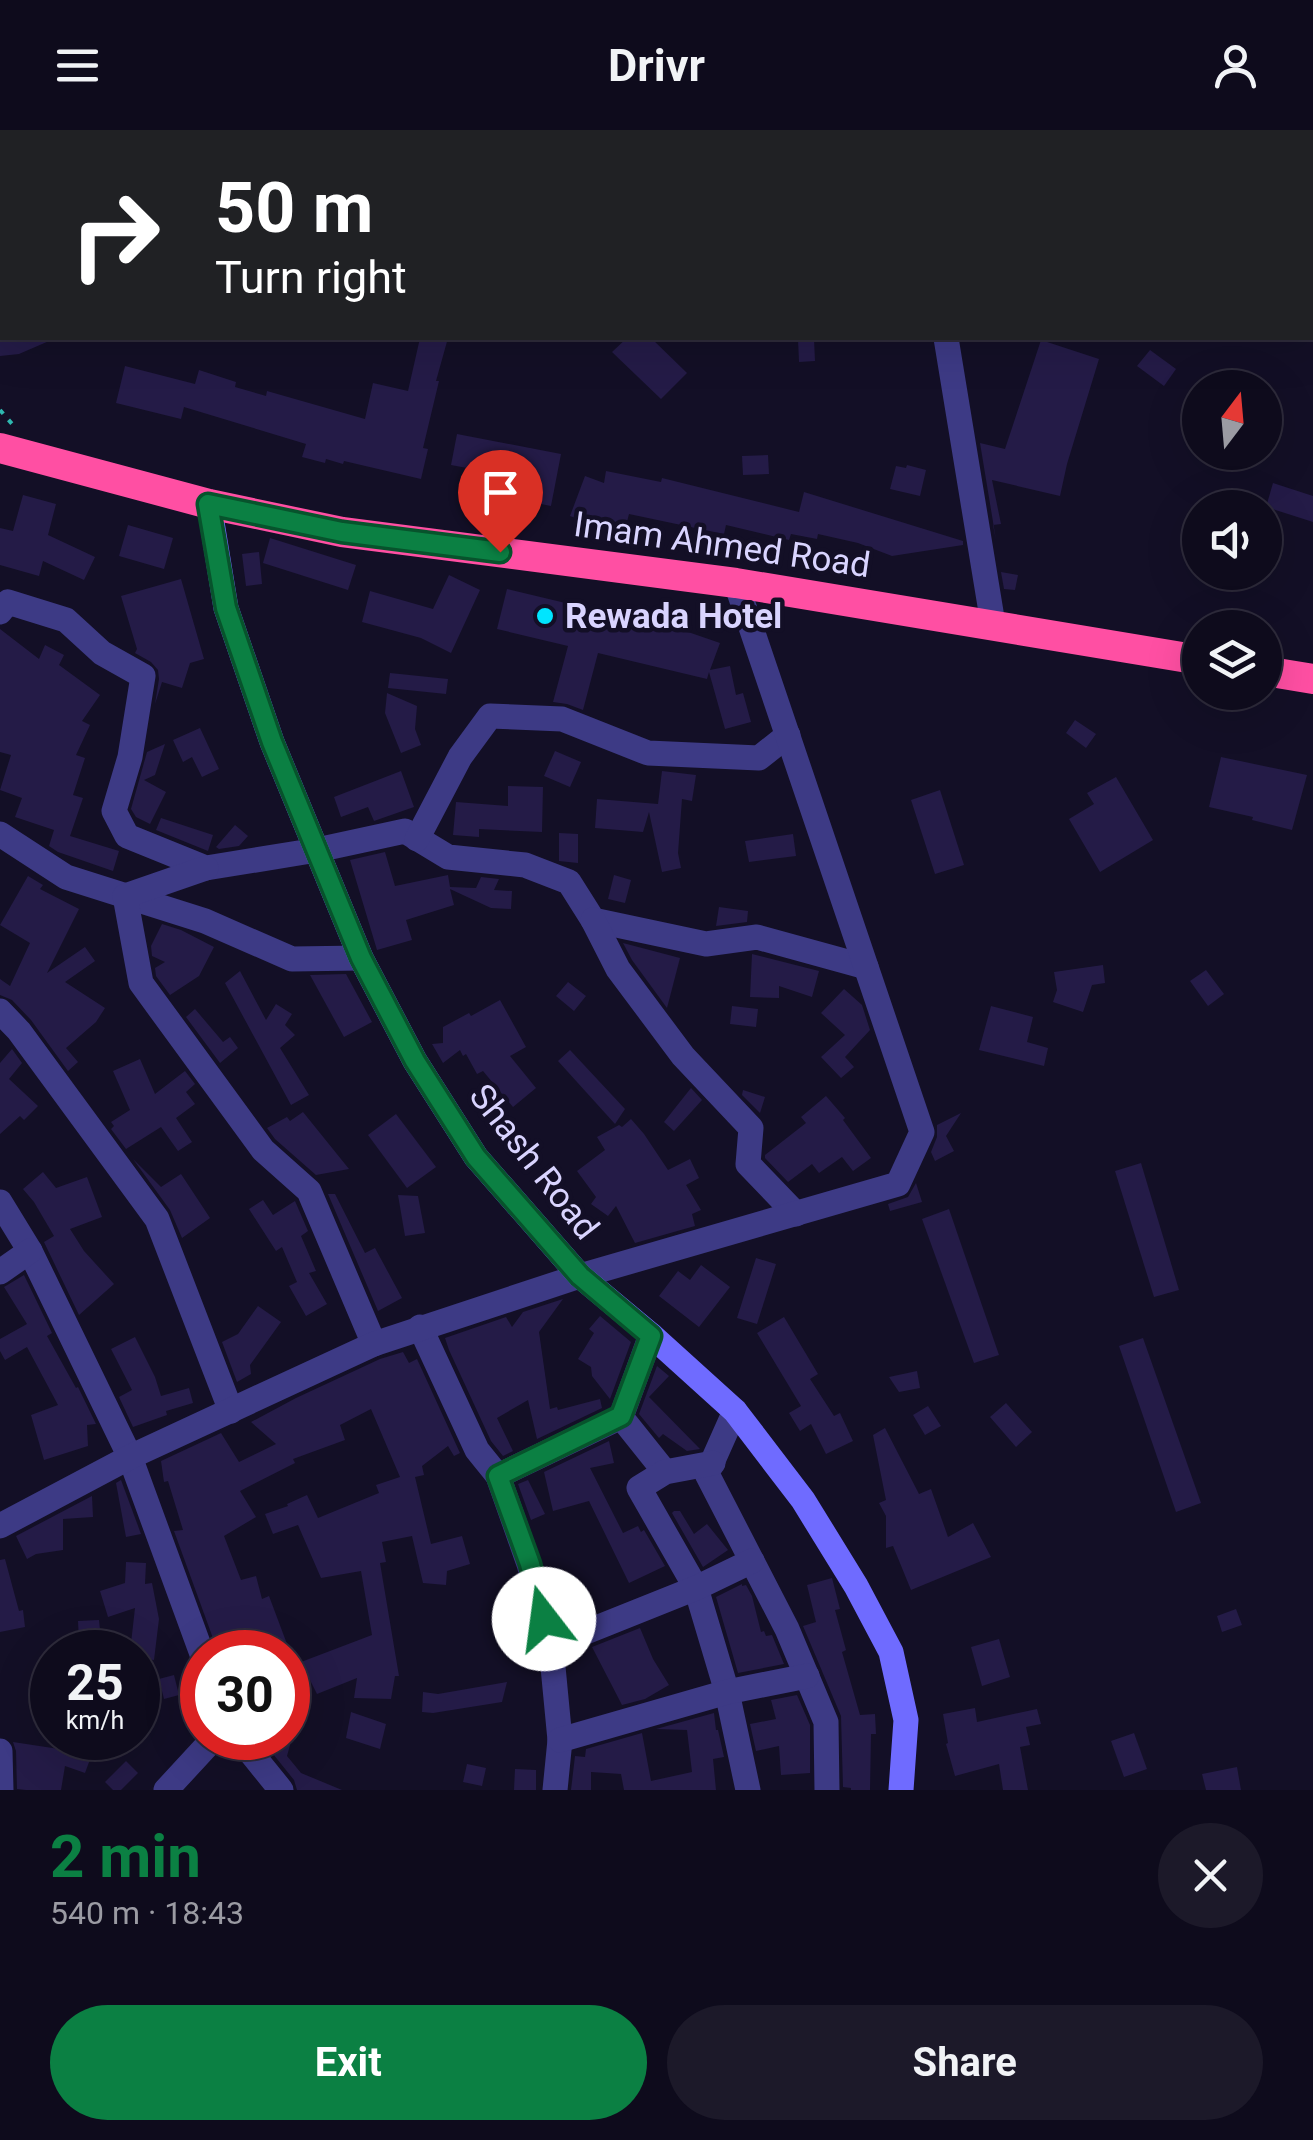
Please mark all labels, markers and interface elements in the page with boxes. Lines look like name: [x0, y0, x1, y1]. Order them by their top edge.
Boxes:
icon: menu: [50, 38, 105, 93]
icon: person: [1208, 38, 1263, 93]
text: Drivr: [608, 39, 705, 92]
text: 50 m: [215, 167, 373, 249]
icon: right: [50, 170, 180, 300]
text: Turn right: [215, 251, 407, 304]
north arrow: [1182, 370, 1282, 470]
map controls: [1182, 370, 1282, 710]
pin: [458, 450, 543, 553]
icon: arrive: [473, 465, 528, 520]
button: sound: [1182, 490, 1282, 590]
street label: Imam Ahmed Road: [571, 504, 873, 586]
place label: Rewada Hotel: [565, 596, 782, 637]
marker: Rewada Hotel: [534, 605, 556, 627]
button: layers: [1182, 610, 1282, 710]
street label: Shash Road: [461, 1076, 607, 1248]
position arrow: [492, 1567, 596, 1671]
speed limit sign: 30: [180, 1630, 310, 1760]
text: 25: [66, 1654, 124, 1712]
text: km/h: [66, 1706, 124, 1735]
text: 2 min: [50, 1821, 201, 1892]
button: close: [1158, 1823, 1263, 1928]
text: 540 m · 18:43: [50, 1894, 244, 1932]
button: Exit: [50, 2005, 647, 2120]
button: Share: [667, 2005, 1263, 2120]

